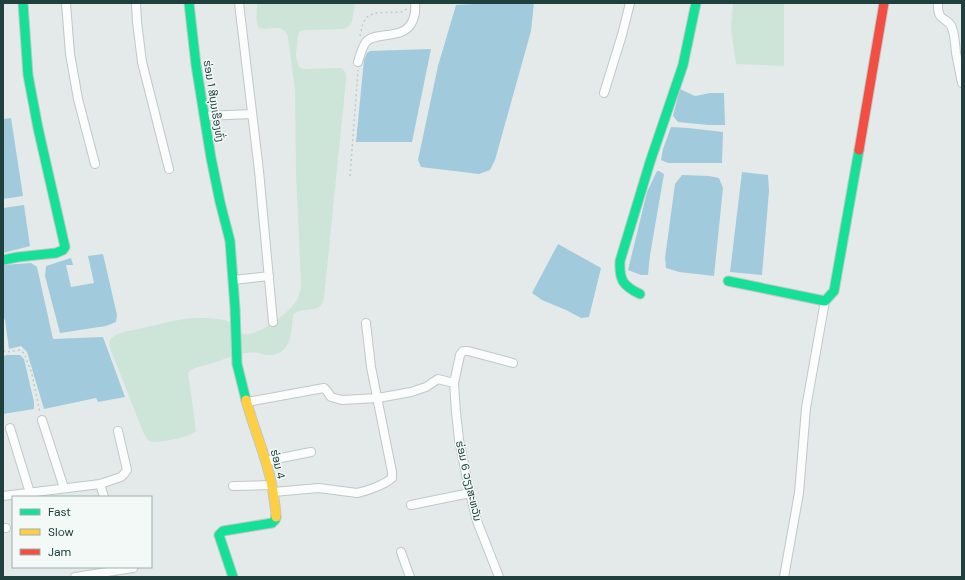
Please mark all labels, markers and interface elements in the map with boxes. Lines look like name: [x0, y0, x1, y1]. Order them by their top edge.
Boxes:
street label: ຮ່ອມ 1 ສີບຸນເຮືອງທົ່ງ: [200, 59, 228, 143]
street label: ຮ່ອມ 6 ວຽງສະຫວັນ: [453, 439, 485, 523]
street label: ຮ່ອມ 4: [268, 448, 288, 481]
legend: [12, 496, 152, 568]
text: Fast: [48, 504, 71, 520]
text: Slow: [48, 524, 74, 540]
text: Jam: [48, 544, 71, 560]

